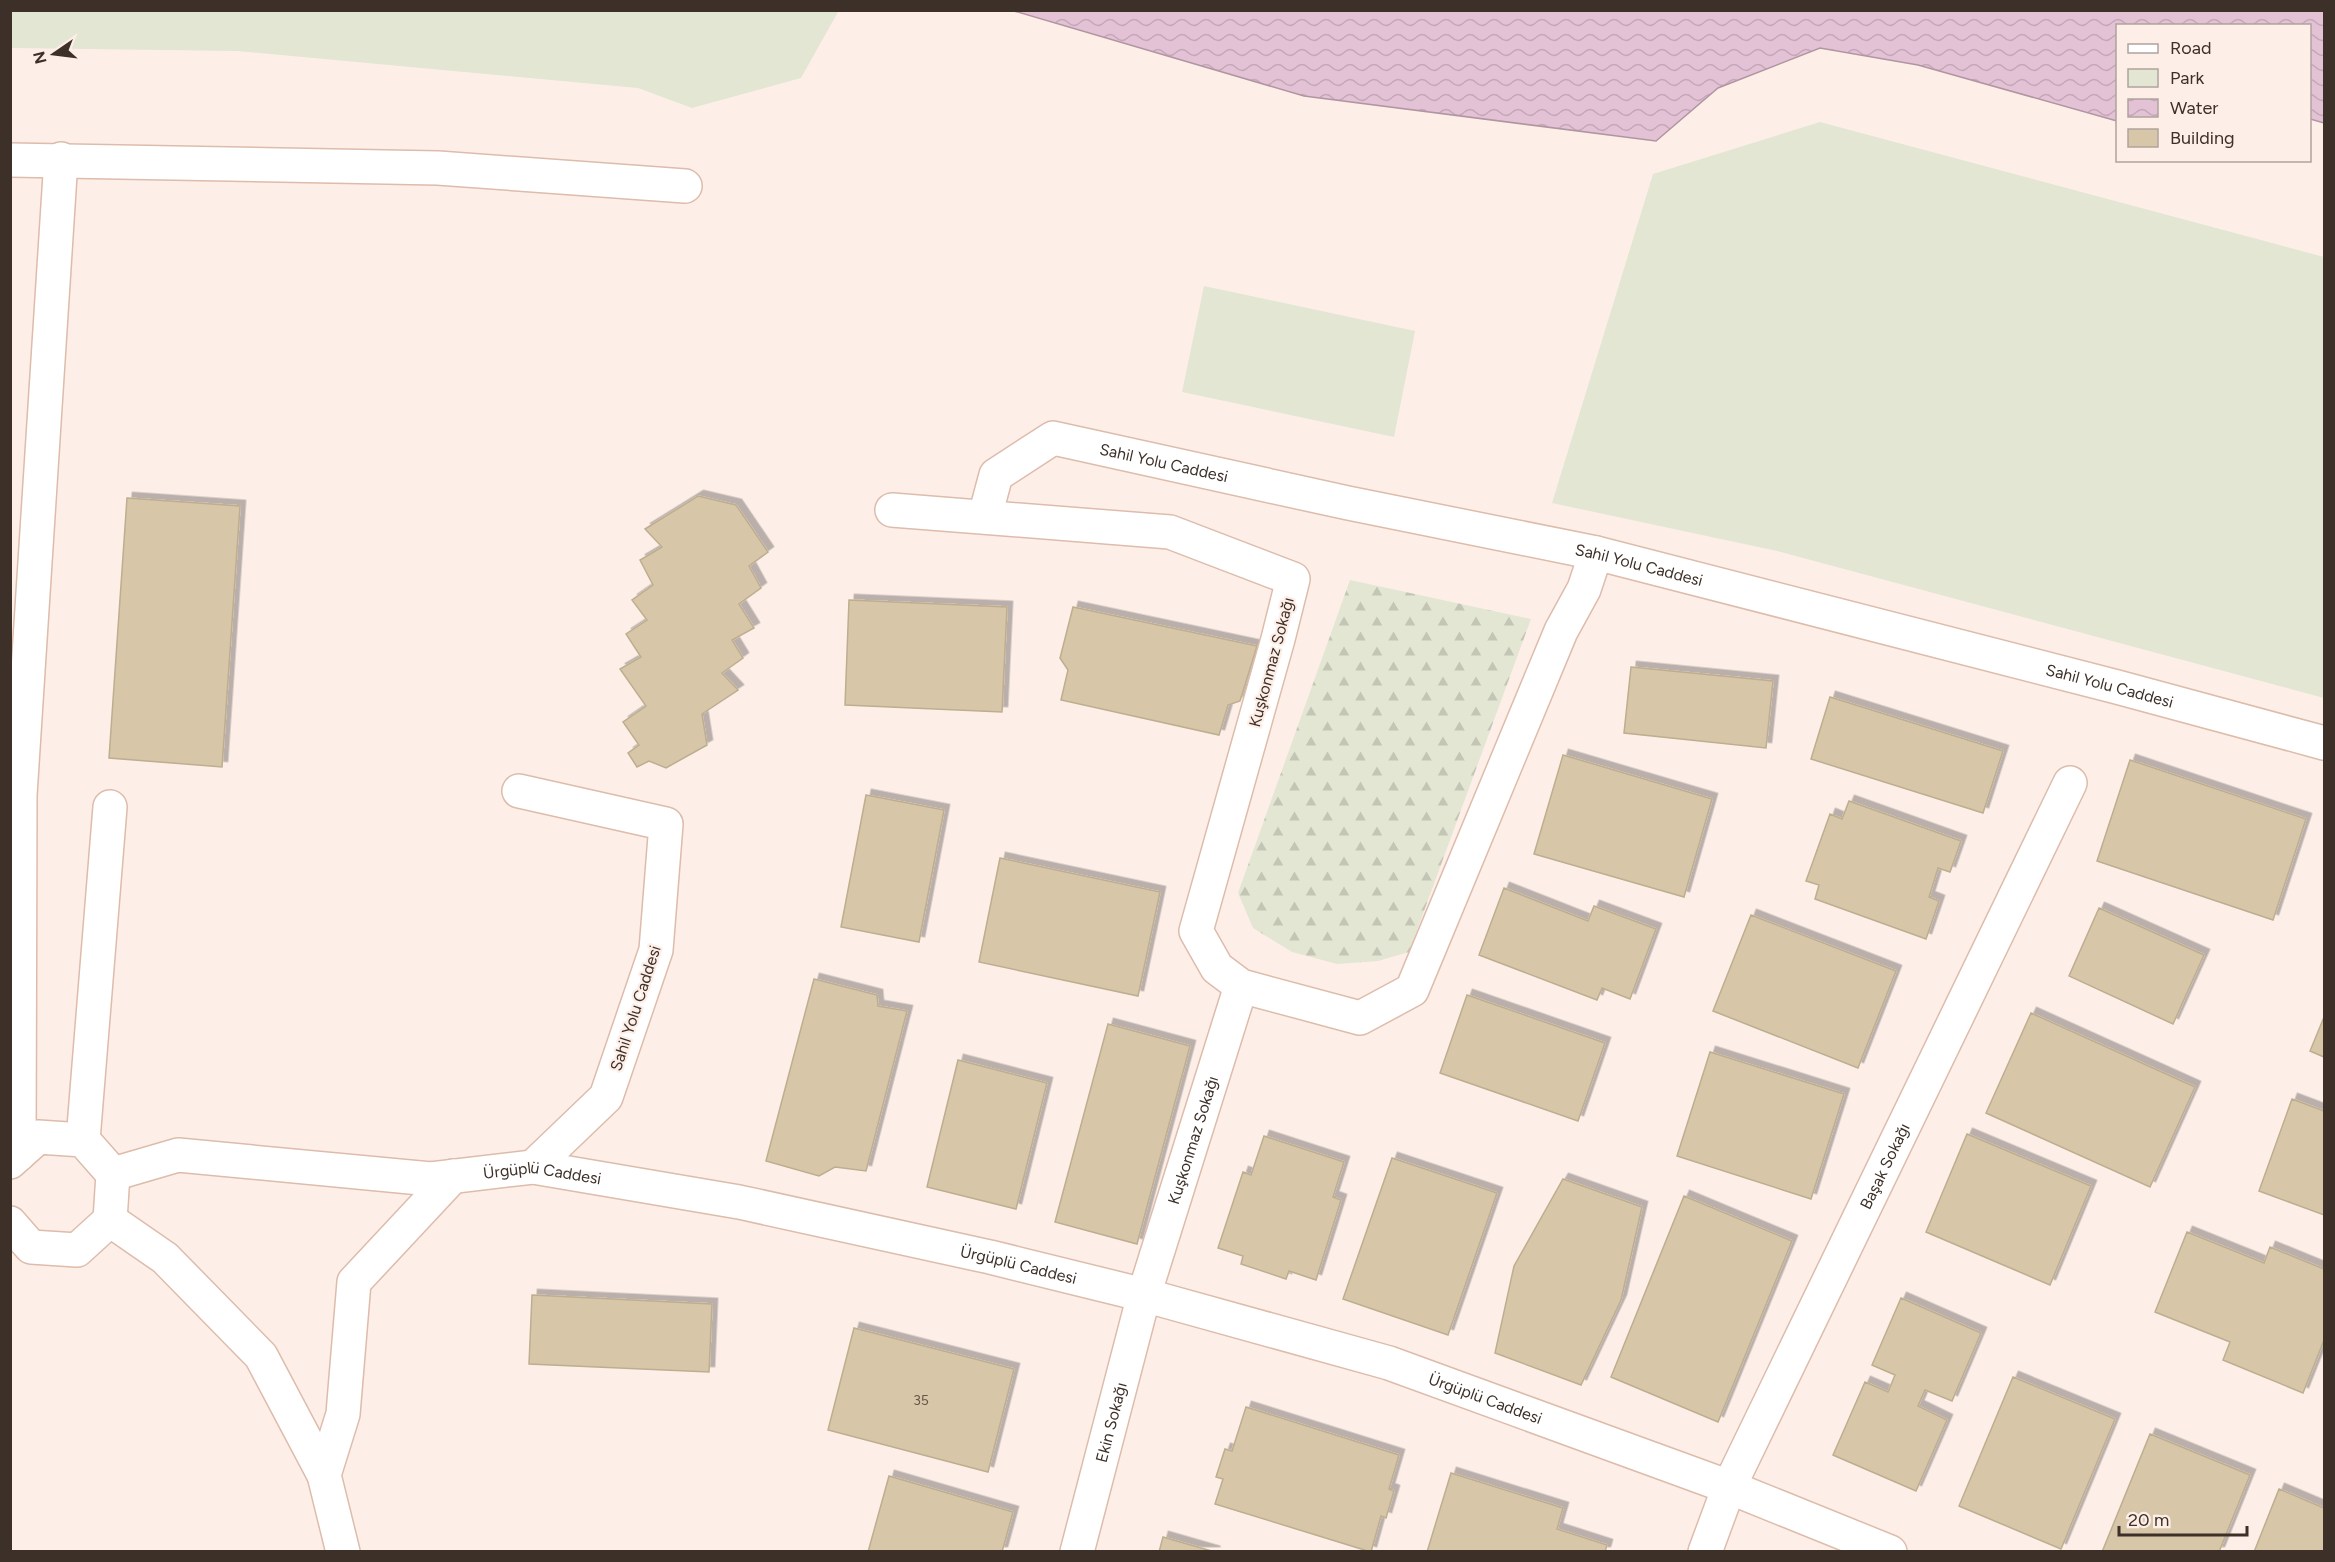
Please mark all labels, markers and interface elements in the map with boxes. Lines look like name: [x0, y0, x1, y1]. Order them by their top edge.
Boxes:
north arrow: [24, 24, 84, 84]
legend: [2116, 24, 2311, 162]
text: Road: [2170, 37, 2211, 59]
text: N: [29, 49, 51, 66]
text: Park: [2170, 67, 2205, 89]
text: Water: [2170, 97, 2218, 119]
text: Building: [2170, 127, 2235, 149]
street label: Sahil Yolu Caddesi: [1098, 440, 1230, 486]
street label: Sahil Yolu Caddesi: [1573, 540, 1705, 590]
street label: Kuşkonmaz Sokağı: [1245, 595, 1298, 729]
street label: Sahil Yolu Caddesi: [2044, 660, 2175, 712]
street label: Sahil Yolu Caddesi: [606, 943, 665, 1073]
street label: Kuşkonmaz Sokağı: [1164, 1074, 1222, 1207]
street label: Başak Sokağı: [1856, 1120, 1914, 1212]
street label: Ürgüplü Caddesi: [482, 1158, 603, 1188]
street label: Ürgüplü Caddesi: [958, 1242, 1079, 1288]
street label: Ürgüplü Caddesi: [1426, 1369, 1545, 1428]
street label: Ekin Sokağı: [1092, 1380, 1131, 1464]
house number: 35: [913, 1392, 929, 1409]
scale bar: [2119, 1499, 2246, 1537]
text: 20 m: [2128, 1509, 2169, 1531]

